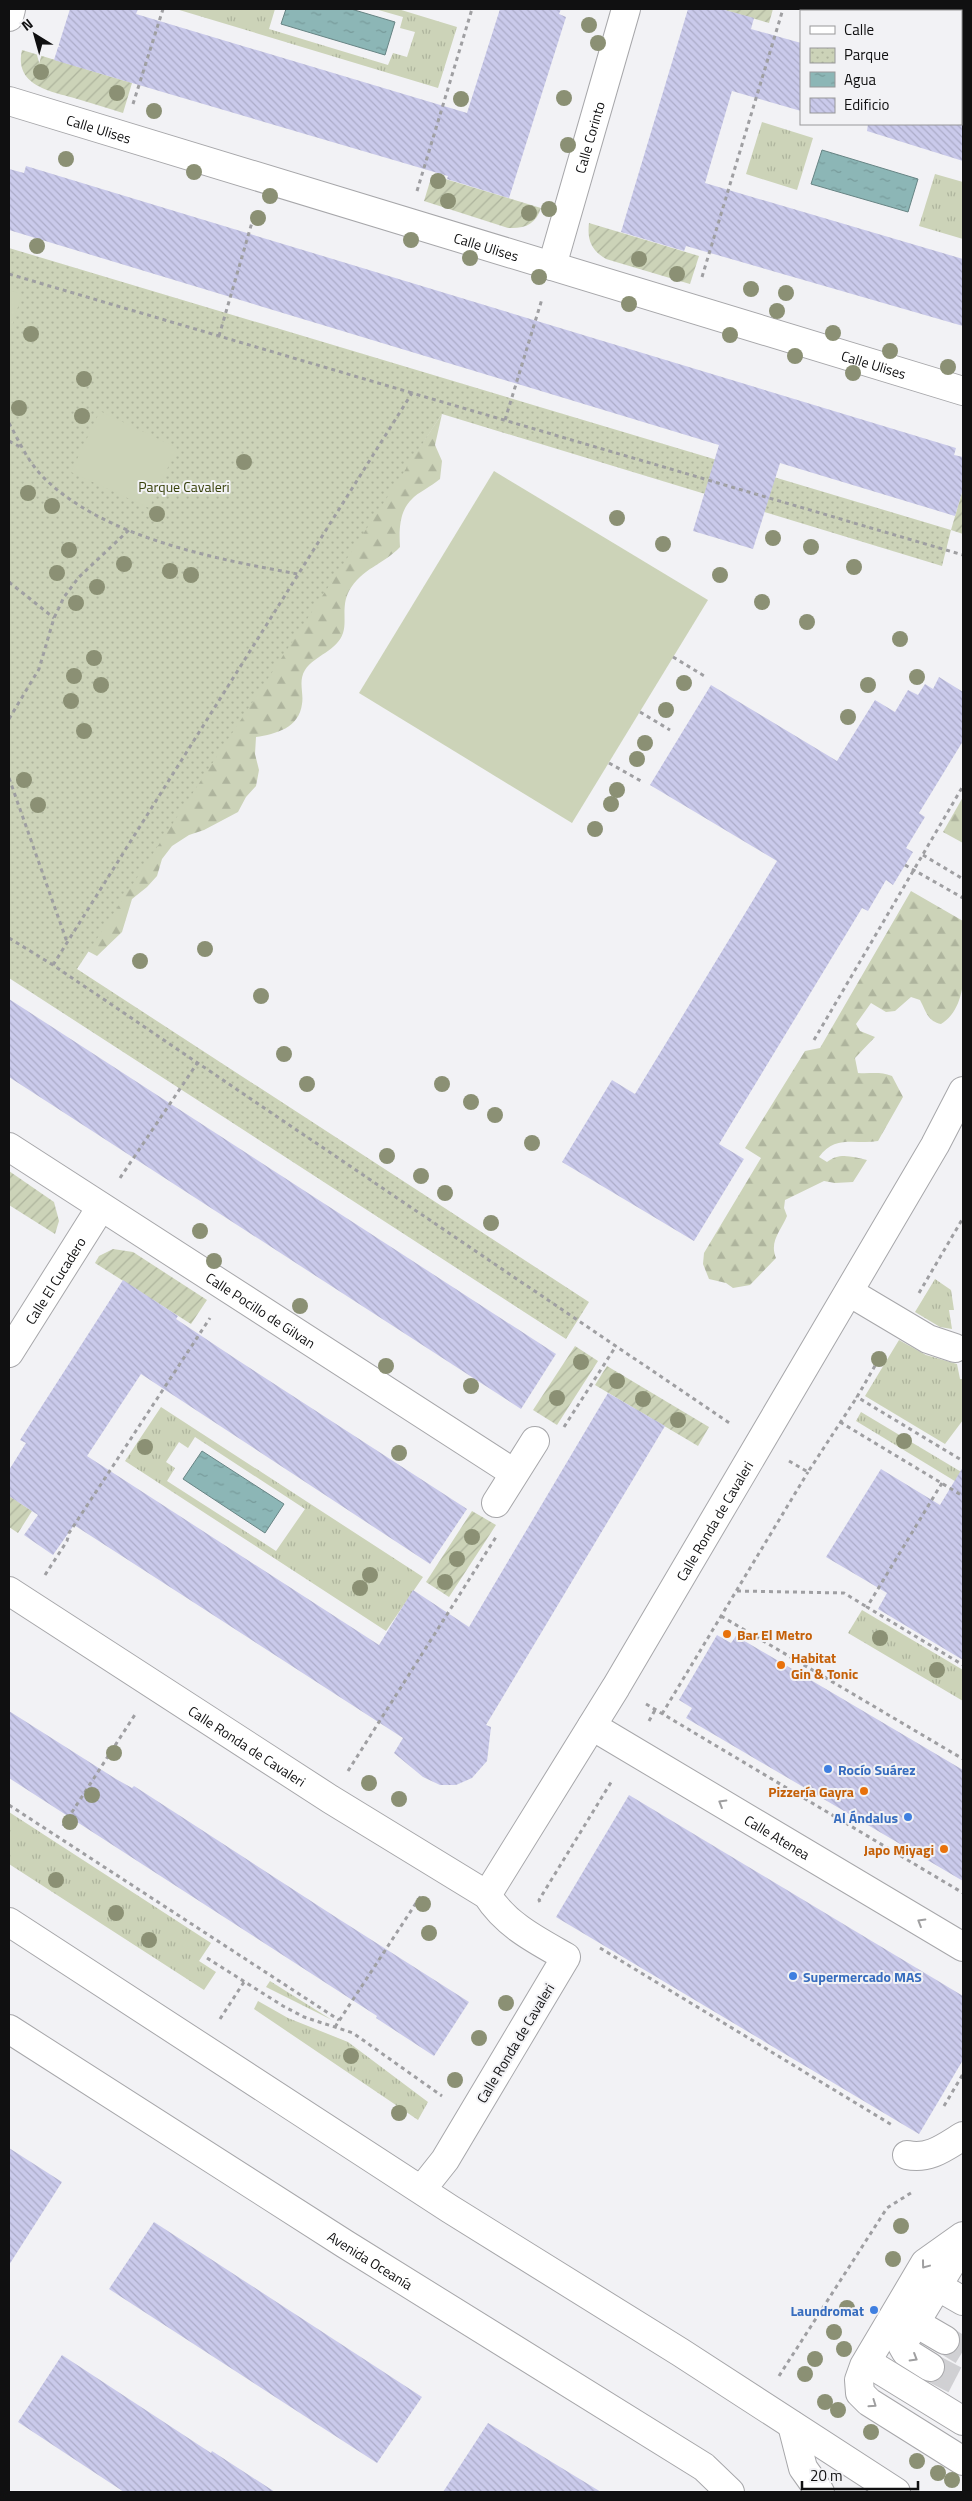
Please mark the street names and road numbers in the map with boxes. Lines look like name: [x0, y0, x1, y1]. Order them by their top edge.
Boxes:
street label: Calle Corinto: [569, 99, 609, 176]
street label: Calle Ulises: [64, 109, 134, 148]
street label: Calle Ulises: [451, 226, 521, 266]
street label: Calle Ulises: [839, 344, 909, 384]
street label: Calle El Cucadero: [19, 1232, 90, 1328]
street label: Calle Pocillo de Gilvan: [202, 1267, 320, 1353]
street label: Calle Ronda de Cavaleri: [670, 1456, 758, 1585]
street label: Calle Ronda de Cavaleri: [184, 1700, 310, 1791]
street label: Calle Atenea: [741, 1809, 814, 1864]
street label: Calle Ronda de Cavaleri: [471, 1979, 559, 2107]
street label: Avenida Oceanía: [324, 2225, 417, 2294]

